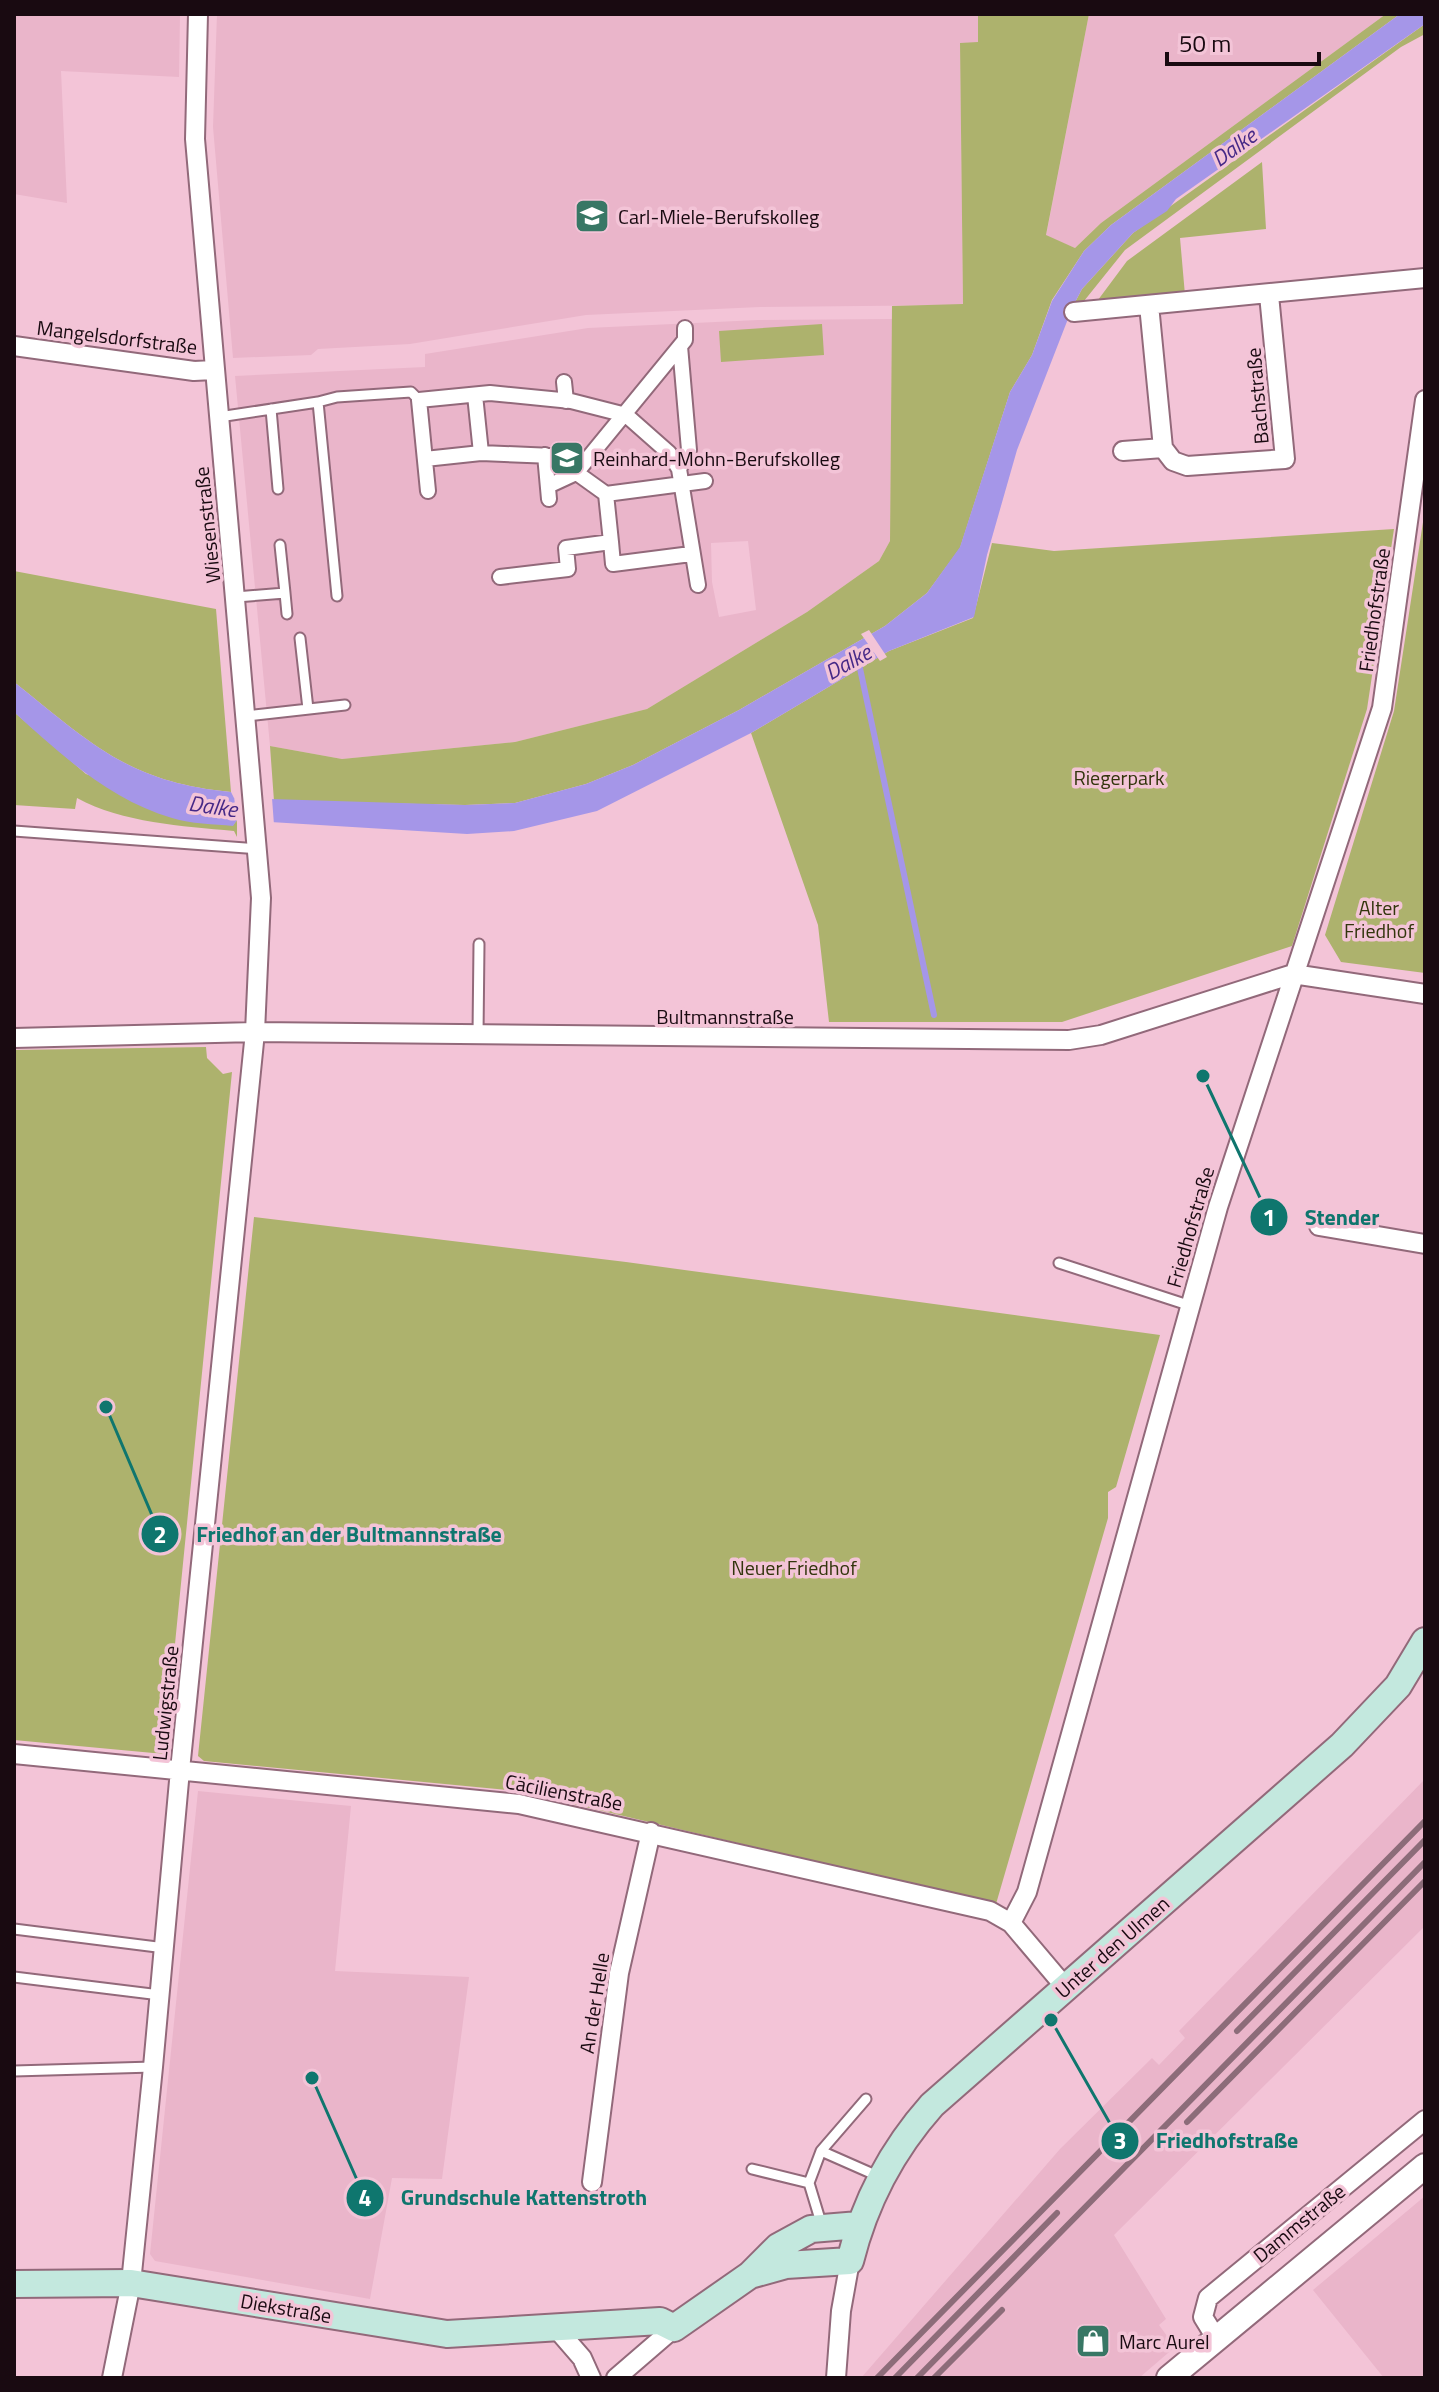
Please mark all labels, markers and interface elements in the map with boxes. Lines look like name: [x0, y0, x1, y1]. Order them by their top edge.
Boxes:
scale bar: [1167, 16, 1319, 66]
text: 50 m: [1179, 25, 1231, 61]
water label: Dalke: [1204, 118, 1265, 175]
school or university icon: Carl-Miele-Berufskolleg: [573, 197, 611, 235]
place label: Carl-Miele-Berufskolleg: [618, 201, 819, 232]
street label: Mangelsdorfstraße: [35, 312, 199, 362]
street label: Bachstraße: [1237, 347, 1277, 445]
school or university icon: Reinhard-Mohn-Berufskolleg: [548, 439, 586, 477]
place label: Reinhard-Mohn-Berufskolleg: [593, 443, 840, 474]
street label: Wiesenstraße: [185, 465, 229, 585]
street label: Friedhofstraße: [1350, 546, 1398, 674]
water label: Dalke: [818, 634, 879, 689]
park label: Riegerpark: [1073, 762, 1165, 793]
water label: Dalke: [187, 786, 241, 826]
park label: Alter Friedhof: [1344, 892, 1414, 946]
street label: Bultmannstraße: [656, 1001, 794, 1032]
street label: Friedhofstraße: [1158, 1163, 1222, 1291]
callout: Stender: [1249, 1194, 1396, 1240]
text: 1: [1262, 1199, 1276, 1235]
text: Stender: [1305, 1200, 1379, 1234]
callout: Friedhof an der Bultmannstraße: [140, 1511, 518, 1557]
text: 2: [153, 1516, 167, 1552]
text: Friedhof an der Bultmannstraße: [196, 1517, 502, 1551]
park label: Neuer Friedhof: [731, 1552, 857, 1583]
street label: Ludwigstraße: [144, 1644, 186, 1762]
street label: Cäcilienstraße: [503, 1765, 625, 1819]
street label: Unter den Ulmen: [1048, 1888, 1176, 2006]
street label: An der Helle: [571, 1950, 617, 2056]
callout: Friedhofstraße: [1100, 2118, 1314, 2164]
text: 3: [1113, 2122, 1127, 2158]
text: Friedhofstraße: [1156, 2123, 1298, 2157]
callout: Grundschule Kattenstroth: [345, 2175, 663, 2221]
street label: Dammstraße: [1246, 2176, 1352, 2270]
text: 4: [358, 2179, 372, 2215]
text: Grundschule Kattenstroth: [401, 2180, 647, 2214]
street label: Diekstraße: [238, 2285, 334, 2331]
shop icon: Marc Aurel: [1074, 2322, 1112, 2360]
place label: Marc Aurel: [1119, 2326, 1210, 2357]

